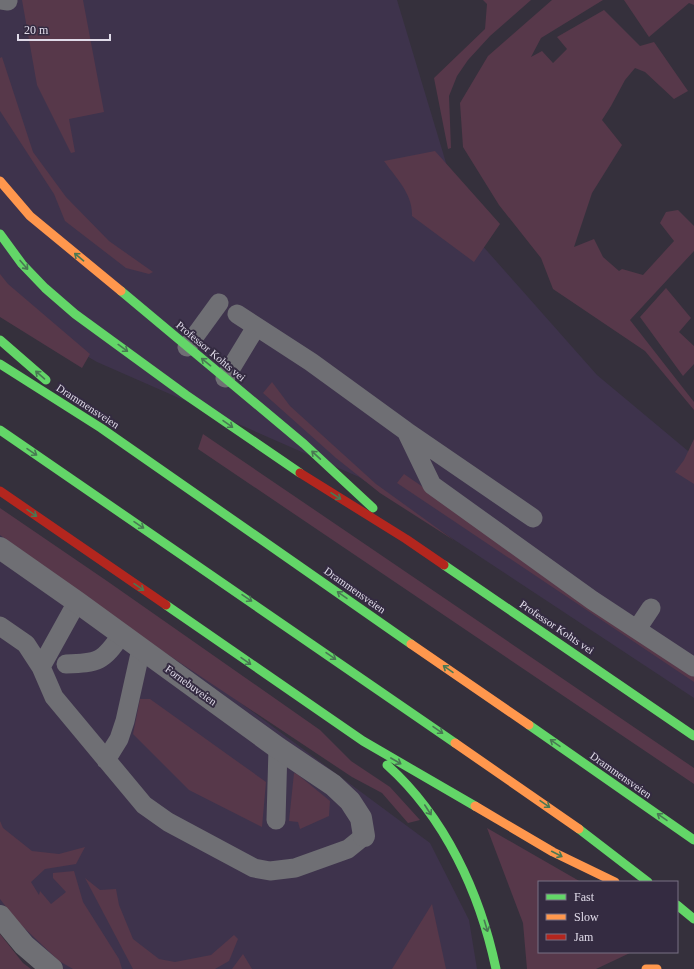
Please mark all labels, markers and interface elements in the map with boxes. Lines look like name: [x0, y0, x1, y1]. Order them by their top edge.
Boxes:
scale bar: [18, 16, 110, 42]
text: 20 m: [24, 23, 49, 37]
one-way arrow: [74, 253, 84, 262]
one-way arrow: [19, 259, 28, 270]
street label: Professor Kohts vei: [174, 319, 248, 383]
one-way arrow: [117, 344, 128, 352]
one-way arrow: [200, 358, 211, 367]
one-way arrow: [34, 370, 45, 379]
street label: Drammensveien: [55, 381, 122, 431]
one-way arrow: [223, 420, 234, 428]
one-way arrow: [26, 448, 37, 456]
one-way arrow: [311, 450, 321, 459]
one-way arrow: [330, 492, 341, 500]
one-way arrow: [26, 509, 37, 517]
one-way arrow: [134, 521, 145, 529]
street label: Drammensveien: [322, 564, 388, 616]
one-way arrow: [133, 583, 144, 591]
one-way arrow: [336, 591, 347, 599]
one-way arrow: [241, 595, 253, 603]
street label: Professor Kohts vei: [518, 598, 596, 656]
one-way arrow: [325, 652, 336, 660]
one-way arrow: [240, 657, 251, 665]
street label: Fornebuveien: [163, 662, 219, 708]
one-way arrow: [443, 665, 454, 673]
one-way arrow: [432, 726, 443, 734]
one-way arrow: [550, 739, 561, 747]
street label: Drammensveien: [588, 749, 654, 801]
one-way arrow: [390, 757, 402, 765]
one-way arrow: [539, 800, 550, 808]
one-way arrow: [424, 804, 432, 816]
one-way arrow: [657, 813, 668, 821]
one-way arrow: [551, 851, 563, 858]
legend: [538, 881, 678, 953]
text: Fast: [574, 890, 595, 904]
text: Slow: [574, 910, 599, 924]
one-way arrow: [483, 919, 490, 932]
text: Jam: [574, 930, 594, 944]

